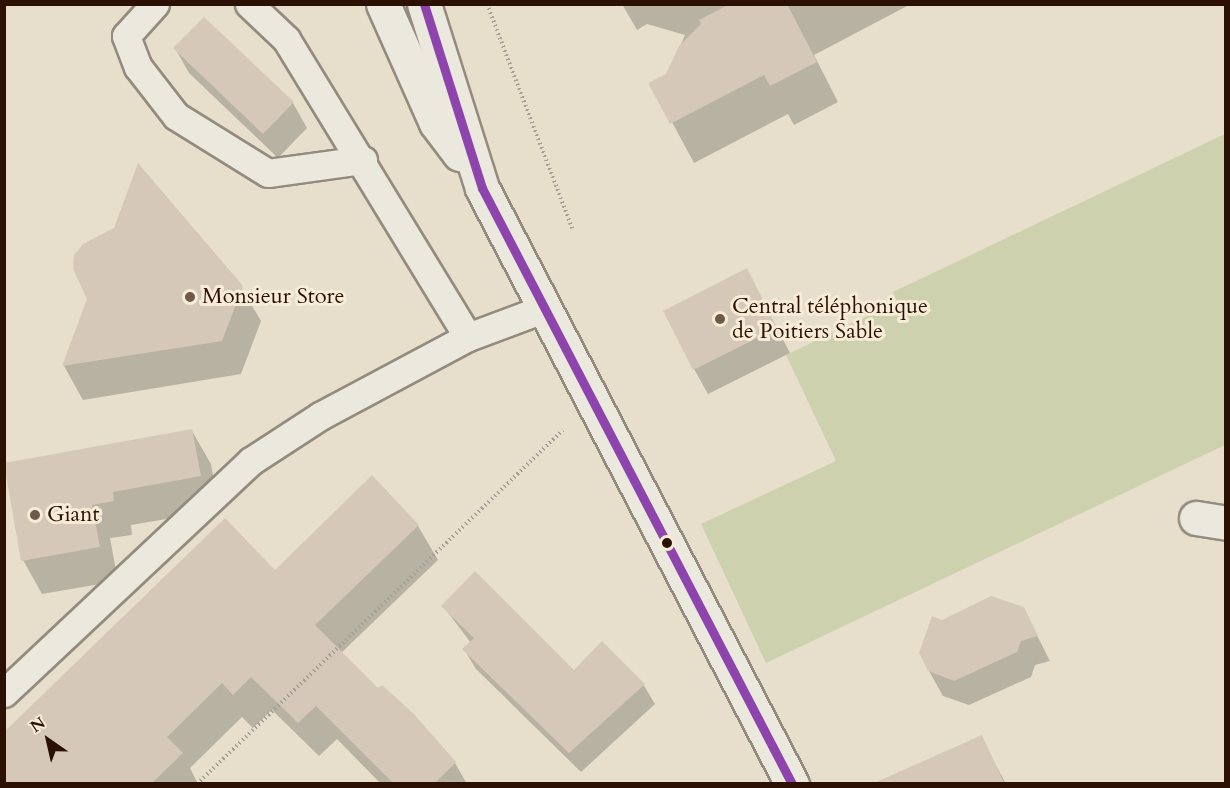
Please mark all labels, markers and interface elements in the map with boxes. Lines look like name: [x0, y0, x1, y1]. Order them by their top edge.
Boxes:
place label: Monsieur Store: [202, 284, 345, 310]
marker: Monsieur Store: [183, 290, 197, 304]
place label: Central téléphonique de Poitiers Sable: [732, 293, 928, 344]
marker: Central téléphonique de Poitiers Sable: [713, 312, 727, 326]
place label: Giant: [47, 502, 100, 528]
marker: Giant: [28, 508, 42, 522]
unlabelled marker: [661, 537, 673, 549]
north arrow: [18, 710, 78, 770]
text: N: [26, 712, 50, 738]

